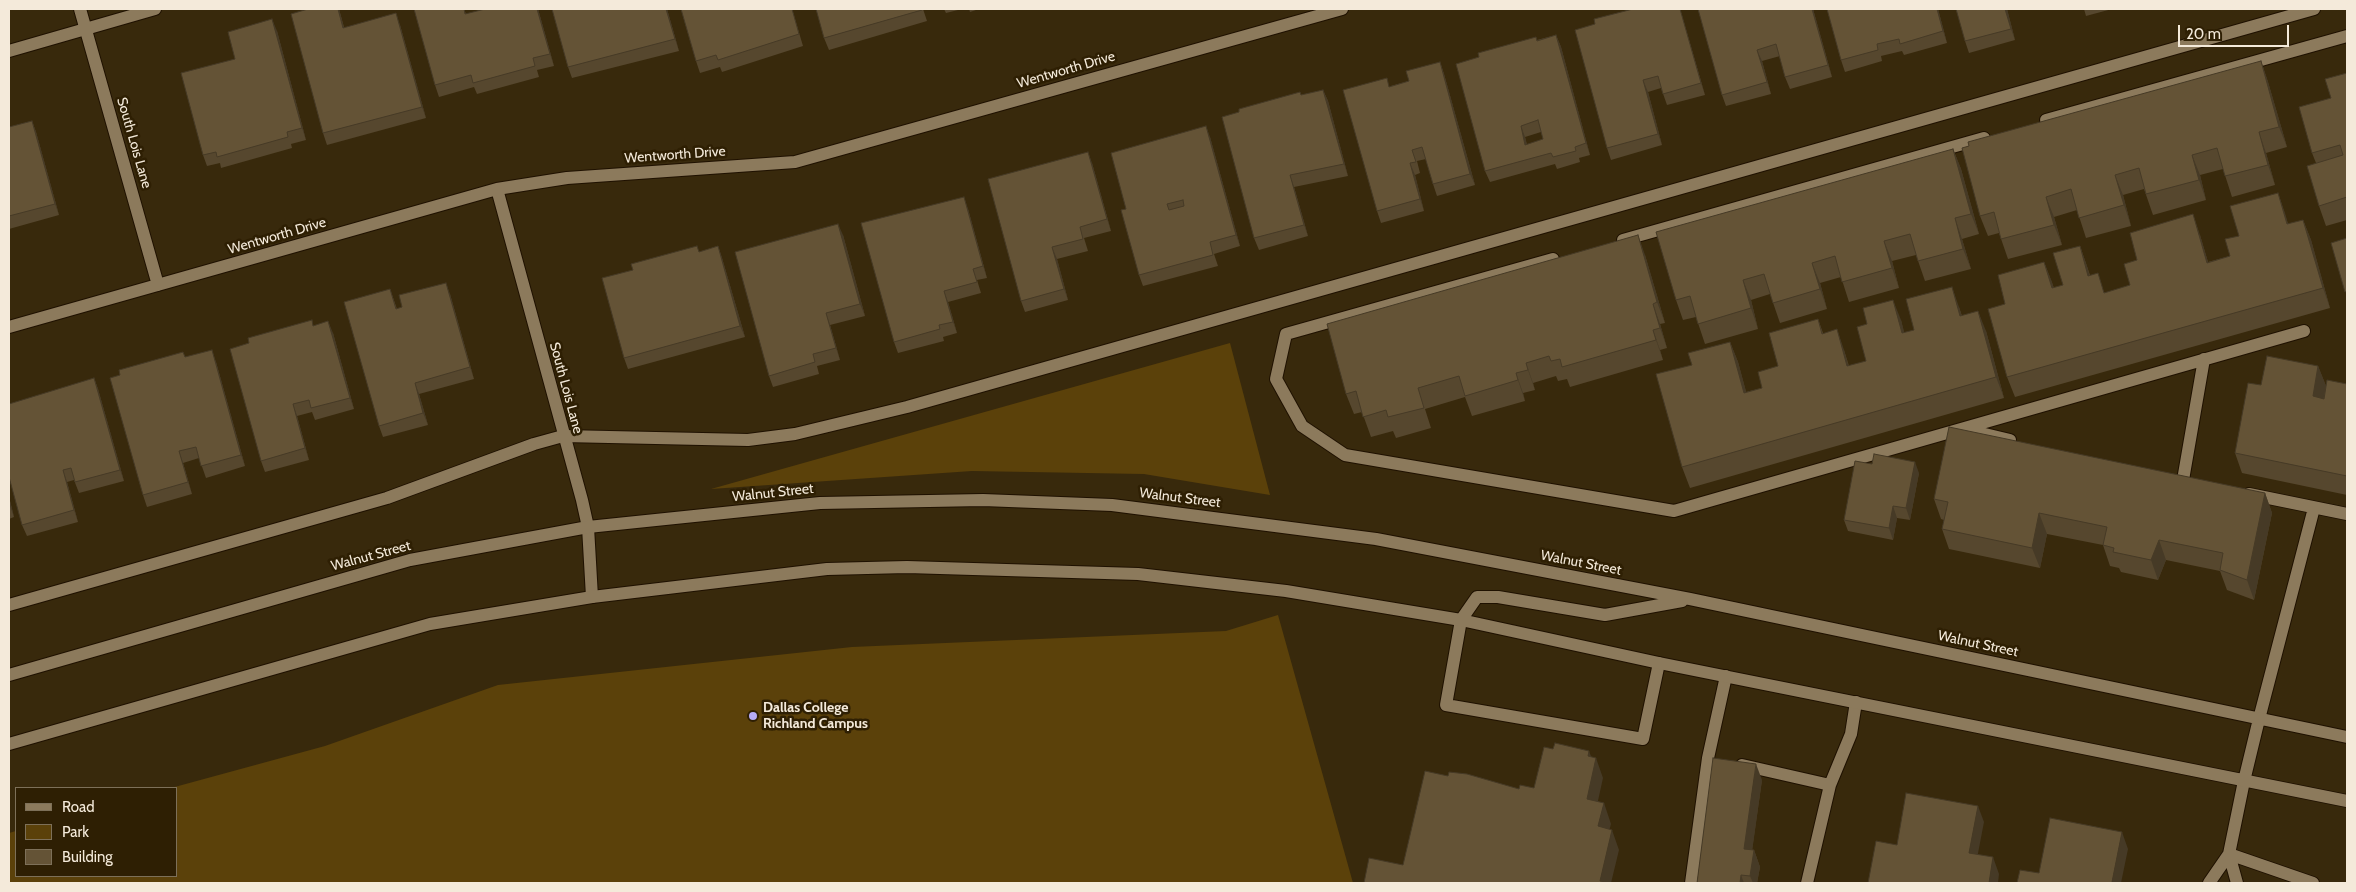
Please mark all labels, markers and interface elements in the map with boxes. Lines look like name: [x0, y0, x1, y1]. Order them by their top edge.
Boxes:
scale bar: [2181, 15, 2292, 47]
text: 20 m: [2186, 25, 2221, 43]
street label: Wentworth Drive: [1015, 48, 1117, 92]
street label: South Lois Lane: [113, 96, 155, 190]
street label: Wentworth Drive: [624, 143, 726, 167]
street label: Wentworth Drive: [226, 214, 328, 258]
street label: South Lois Lane: [546, 340, 586, 436]
street label: Walnut Street: [731, 480, 815, 506]
street label: Walnut Street: [1138, 485, 1222, 511]
street label: Walnut Street: [329, 537, 413, 575]
street label: Walnut Street: [1539, 547, 1623, 579]
street label: Walnut Street: [1936, 627, 2020, 661]
place label: Dallas College Richland Campus: [763, 700, 868, 732]
marker: Dallas College Richland Campus: [747, 710, 759, 722]
legend: [15, 787, 178, 877]
text: Road: [62, 798, 95, 816]
text: Park: [62, 823, 89, 841]
text: Building: [62, 848, 113, 866]

